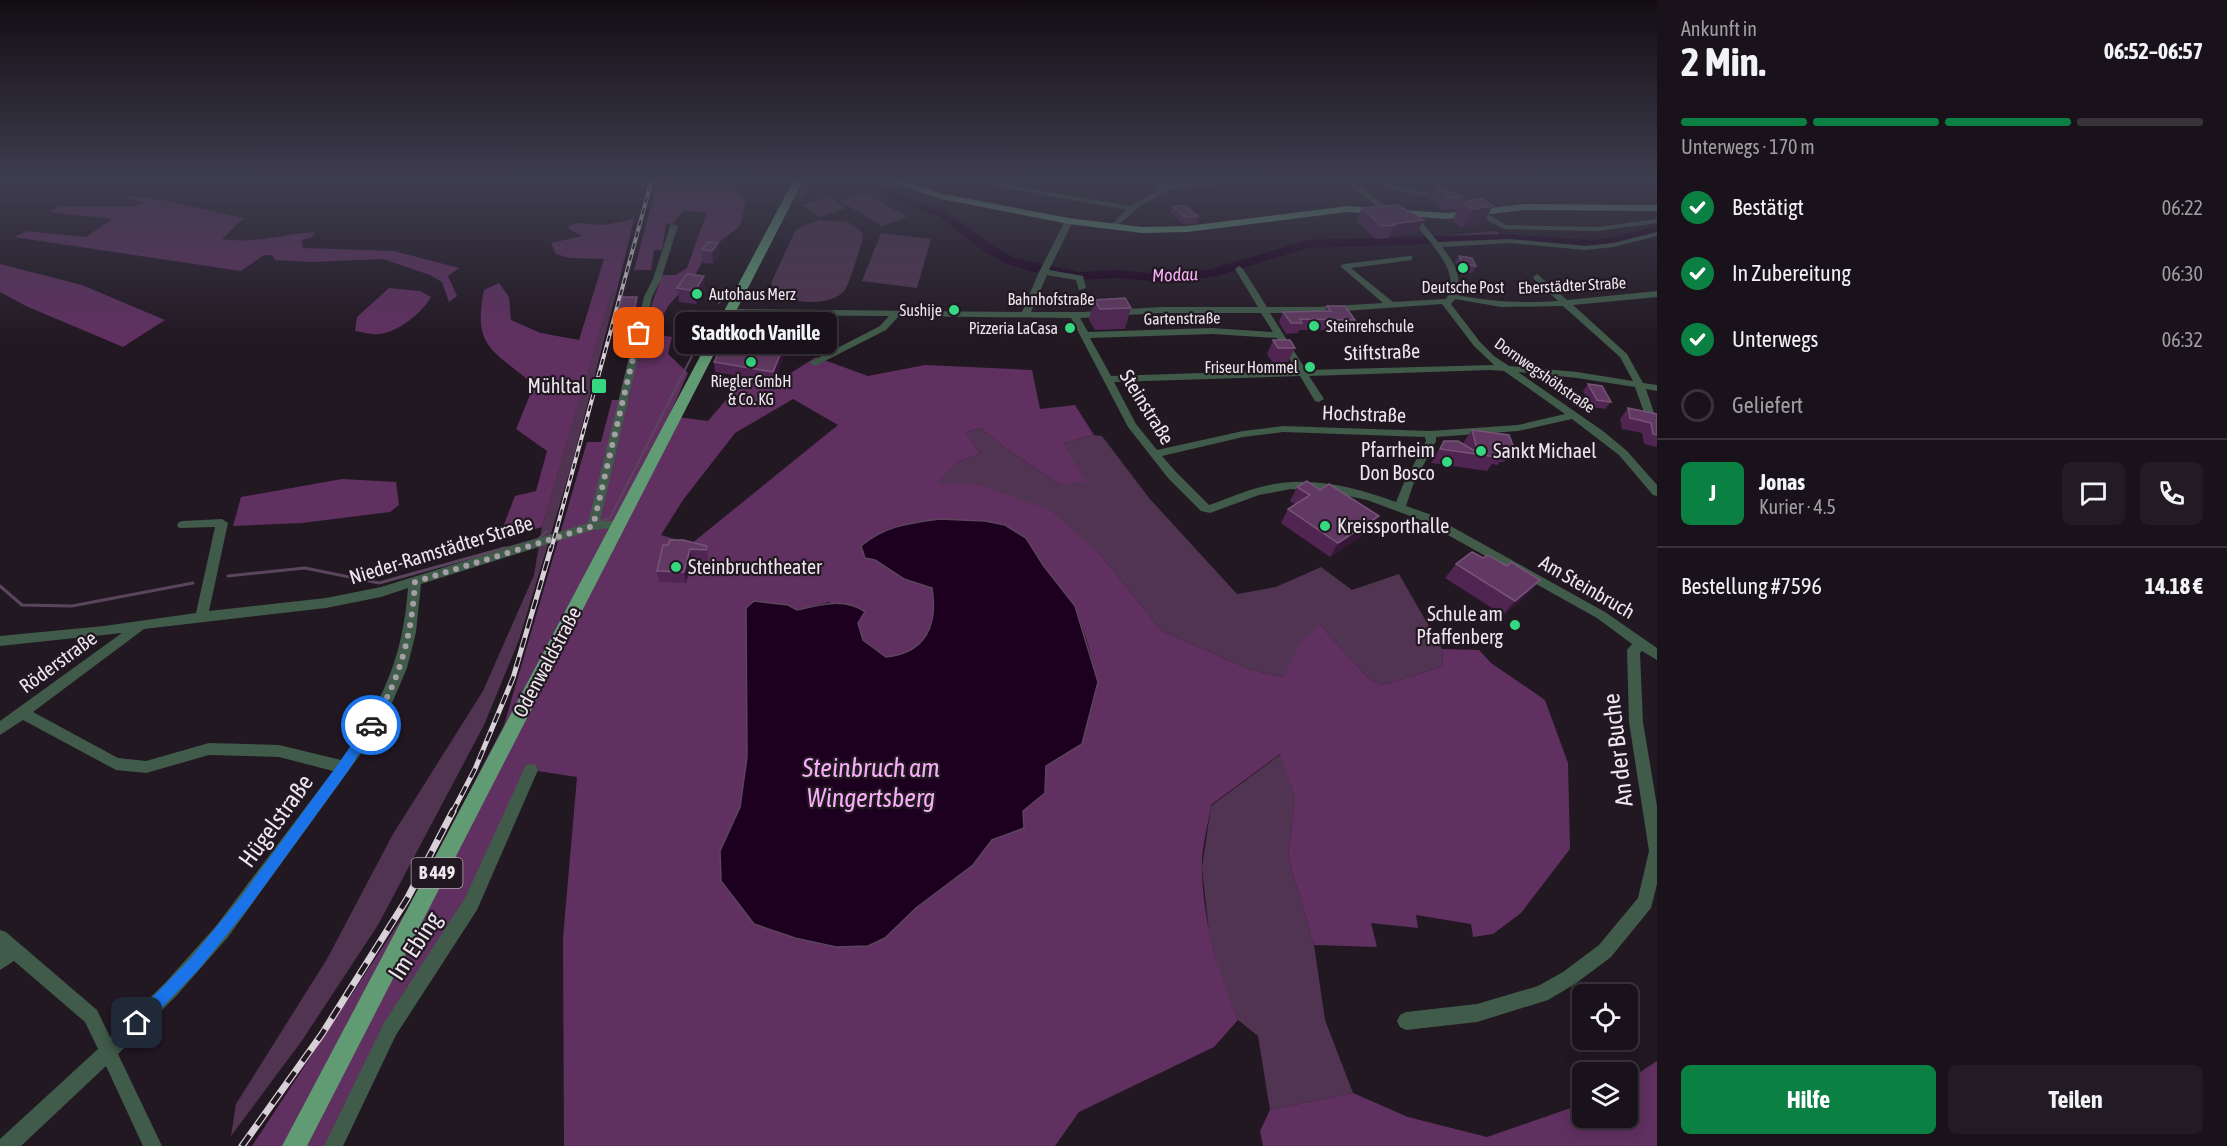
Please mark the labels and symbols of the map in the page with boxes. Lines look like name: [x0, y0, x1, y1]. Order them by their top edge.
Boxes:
marker: Deutsche Post: [1456, 261, 1470, 275]
water label: Modau: [1152, 263, 1199, 286]
street label: Eberstädter Straße: [1517, 273, 1627, 297]
place label: Deutsche Post: [1422, 278, 1505, 296]
place label: Autohaus Merz: [709, 285, 796, 303]
marker: Autohaus Merz: [690, 287, 704, 301]
street label: Bahnhofstraße: [1007, 290, 1095, 308]
place label: Sushije: [900, 301, 942, 320]
marker: Sushije: [947, 303, 961, 317]
pin: [613, 307, 664, 358]
street label: Gartenstraße: [1143, 308, 1221, 328]
callout: Stadtkoch Vanille: [675, 312, 837, 354]
place label: Steinrehschule: [1326, 317, 1414, 335]
place label: Pizzeria LaCasa: [969, 319, 1058, 337]
marker: Steinrehschule: [1307, 319, 1321, 333]
marker: Pizzeria LaCasa: [1063, 321, 1077, 335]
street label: Dornwegshöhstraße: [1491, 334, 1599, 417]
street label: Stiftstraße: [1344, 339, 1420, 364]
marker: Riegler GmbH & Co. KG: [744, 355, 758, 369]
place label: Friseur Hommel: [1205, 358, 1299, 376]
marker: Friseur Hommel: [1303, 360, 1317, 374]
street label: Steinstraße: [1116, 365, 1179, 448]
place label: Riegler GmbH & Co. KG: [711, 372, 791, 408]
place label: Mühltal: [528, 374, 587, 397]
marker: Mühltal: [590, 377, 608, 395]
street label: Hochstraße: [1322, 401, 1407, 426]
place label: Pfarrheim Don Bosco: [1359, 438, 1435, 484]
place label: Sankt Michael: [1493, 439, 1597, 462]
marker: Sankt Michael: [1474, 444, 1488, 458]
marker: Pfarrheim Don Bosco: [1440, 455, 1454, 469]
street label: Nieder-Ramstädter Straße: [346, 511, 535, 588]
place label: Kreissporthalle: [1337, 514, 1449, 537]
marker: Kreissporthalle: [1318, 519, 1332, 533]
street label: Am Steinbruch: [1535, 550, 1639, 623]
place label: Steinbruchtheater: [688, 555, 823, 578]
marker: Steinbruchtheater: [669, 560, 683, 574]
place label: Schule am Pfaffenberg: [1416, 602, 1503, 648]
street label: Odenwaldstraße: [508, 603, 585, 721]
marker: Schule am Pfaffenberg: [1508, 618, 1522, 632]
street label: Röderstraße: [15, 626, 101, 697]
street label: An der Buche: [1597, 692, 1638, 808]
courier: [341, 695, 401, 755]
water label: Steinbruch am Wingertsberg: [801, 753, 940, 813]
street label: Hügelstraße: [233, 769, 318, 872]
road number: B 449: [412, 858, 462, 888]
street label: Im Ebing: [383, 906, 447, 985]
pin: [111, 997, 162, 1048]

